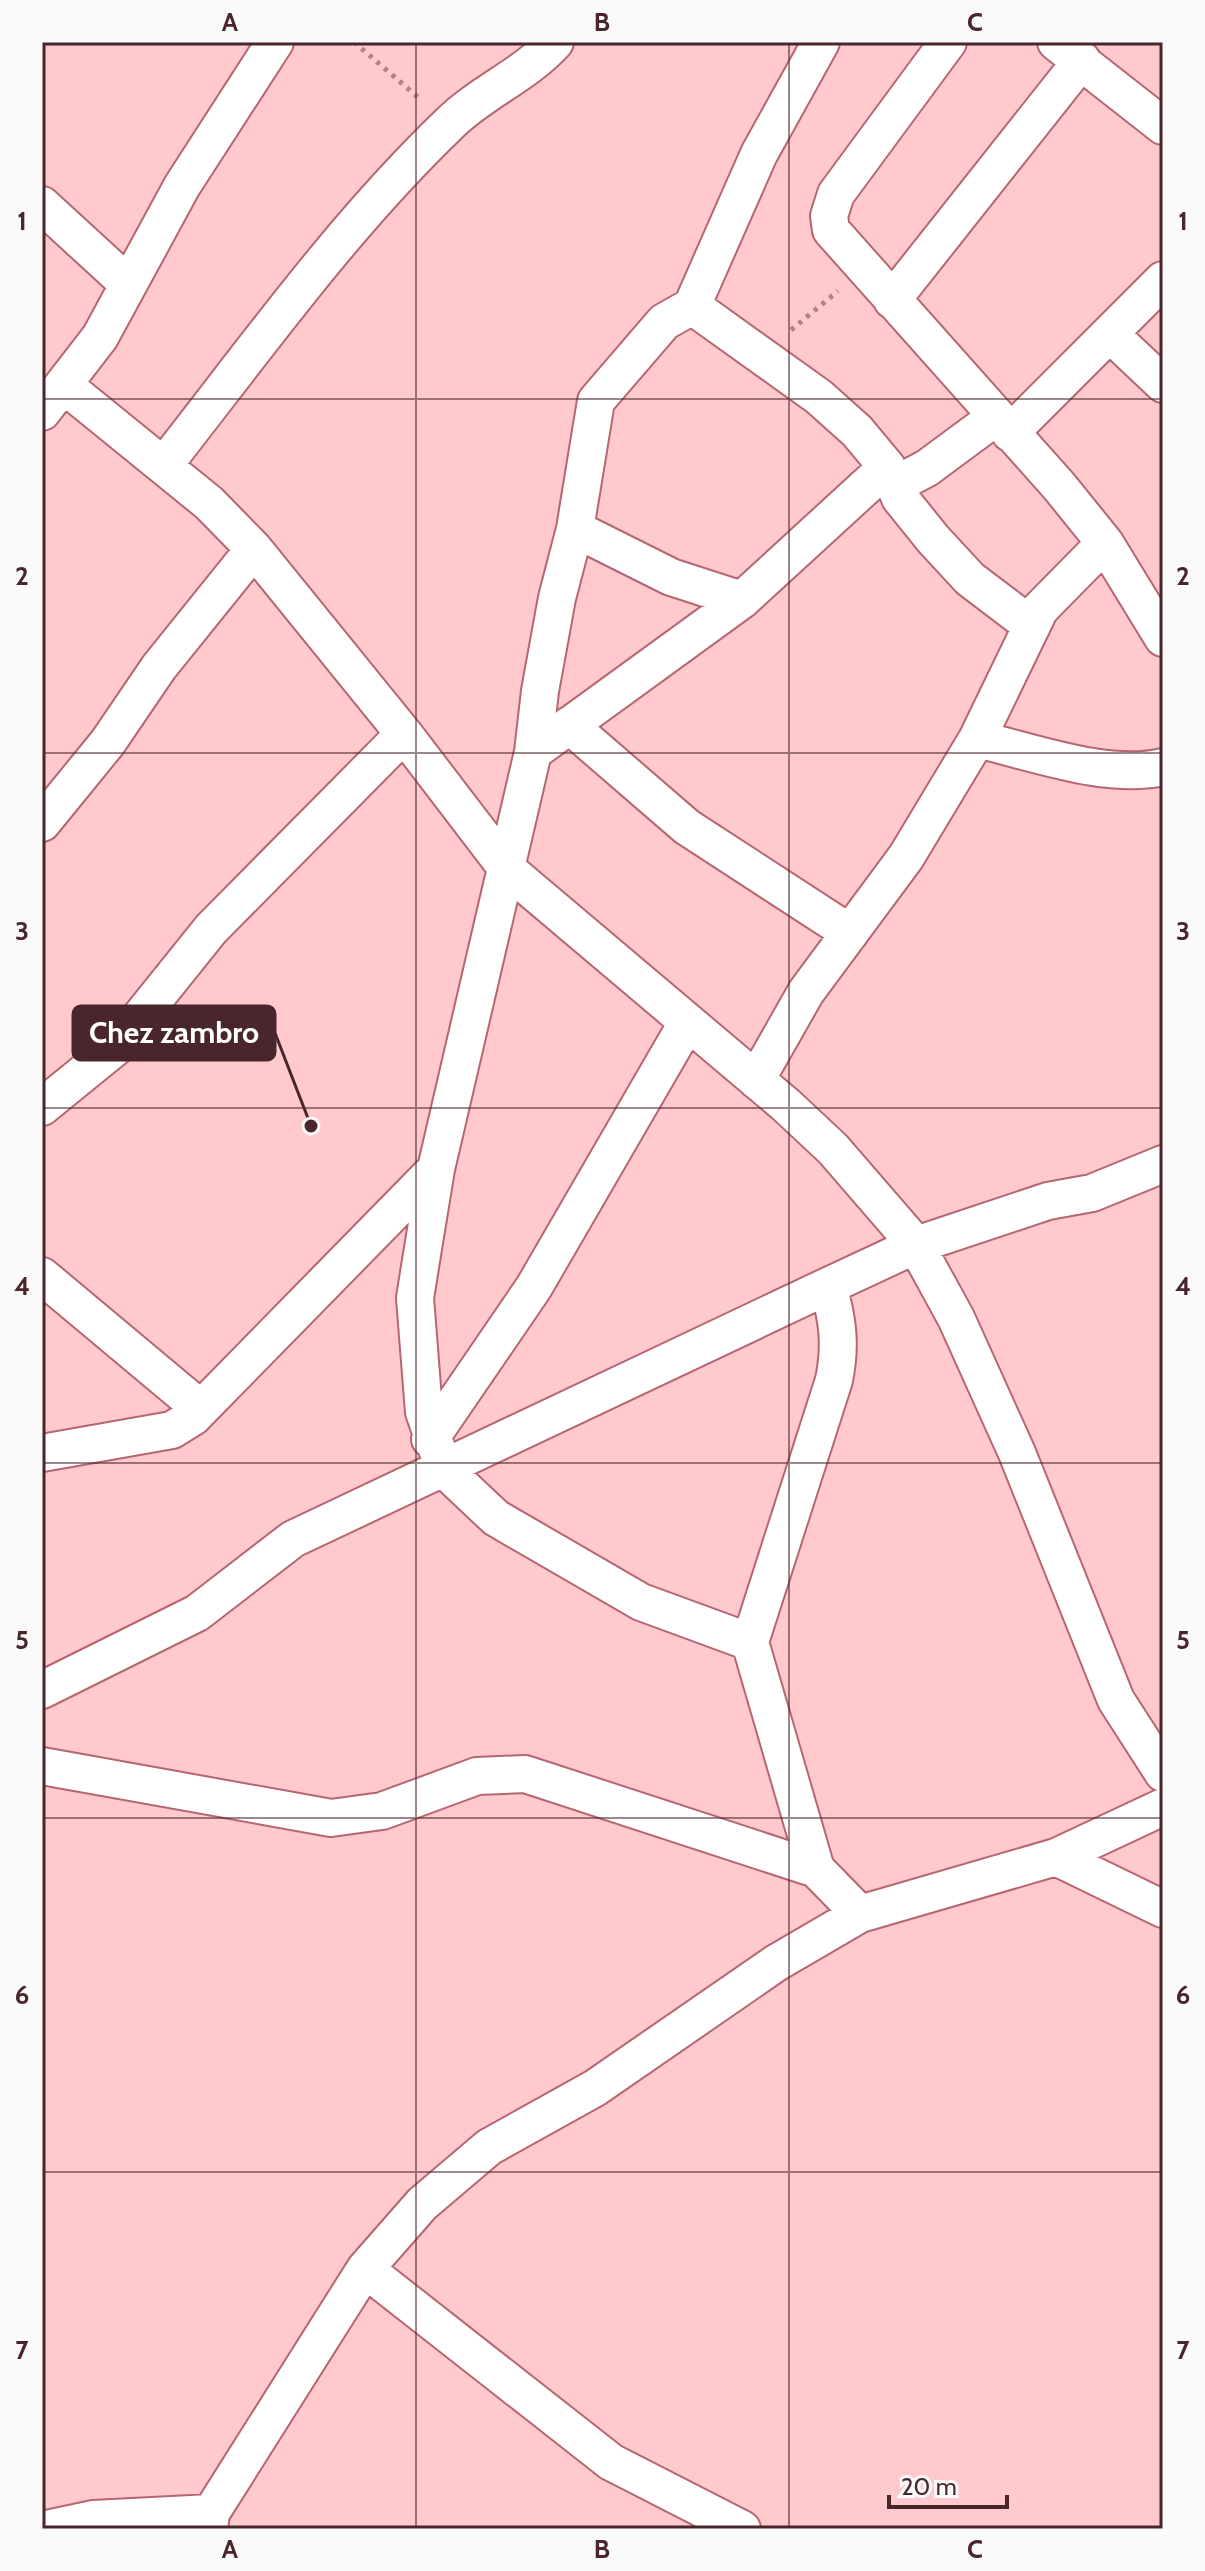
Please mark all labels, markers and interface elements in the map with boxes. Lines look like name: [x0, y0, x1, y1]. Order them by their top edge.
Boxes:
text: A: [222, 6, 239, 38]
text: B: [594, 6, 610, 38]
text: C: [967, 6, 983, 38]
text: 1: [17, 205, 27, 237]
text: 1: [1178, 205, 1188, 237]
text: 2: [15, 560, 29, 592]
text: 2: [1176, 560, 1190, 592]
text: 3: [15, 915, 29, 947]
text: 3: [1176, 915, 1190, 947]
callout: Chez zambro: [73, 1006, 275, 1060]
text: Chez zambro: [89, 1014, 259, 1051]
text: 4: [14, 1270, 30, 1302]
text: 4: [1175, 1270, 1191, 1302]
text: 5: [15, 1624, 29, 1656]
text: 5: [1176, 1624, 1190, 1656]
text: 6: [15, 1979, 29, 2011]
text: 6: [1176, 1979, 1190, 2011]
text: 7: [15, 2334, 29, 2366]
text: 7: [1176, 2334, 1190, 2366]
scale bar: [889, 2459, 1007, 2509]
text: 20 m: [901, 2472, 957, 2501]
text: A: [222, 2533, 239, 2565]
text: B: [594, 2533, 610, 2565]
text: C: [967, 2533, 983, 2565]

